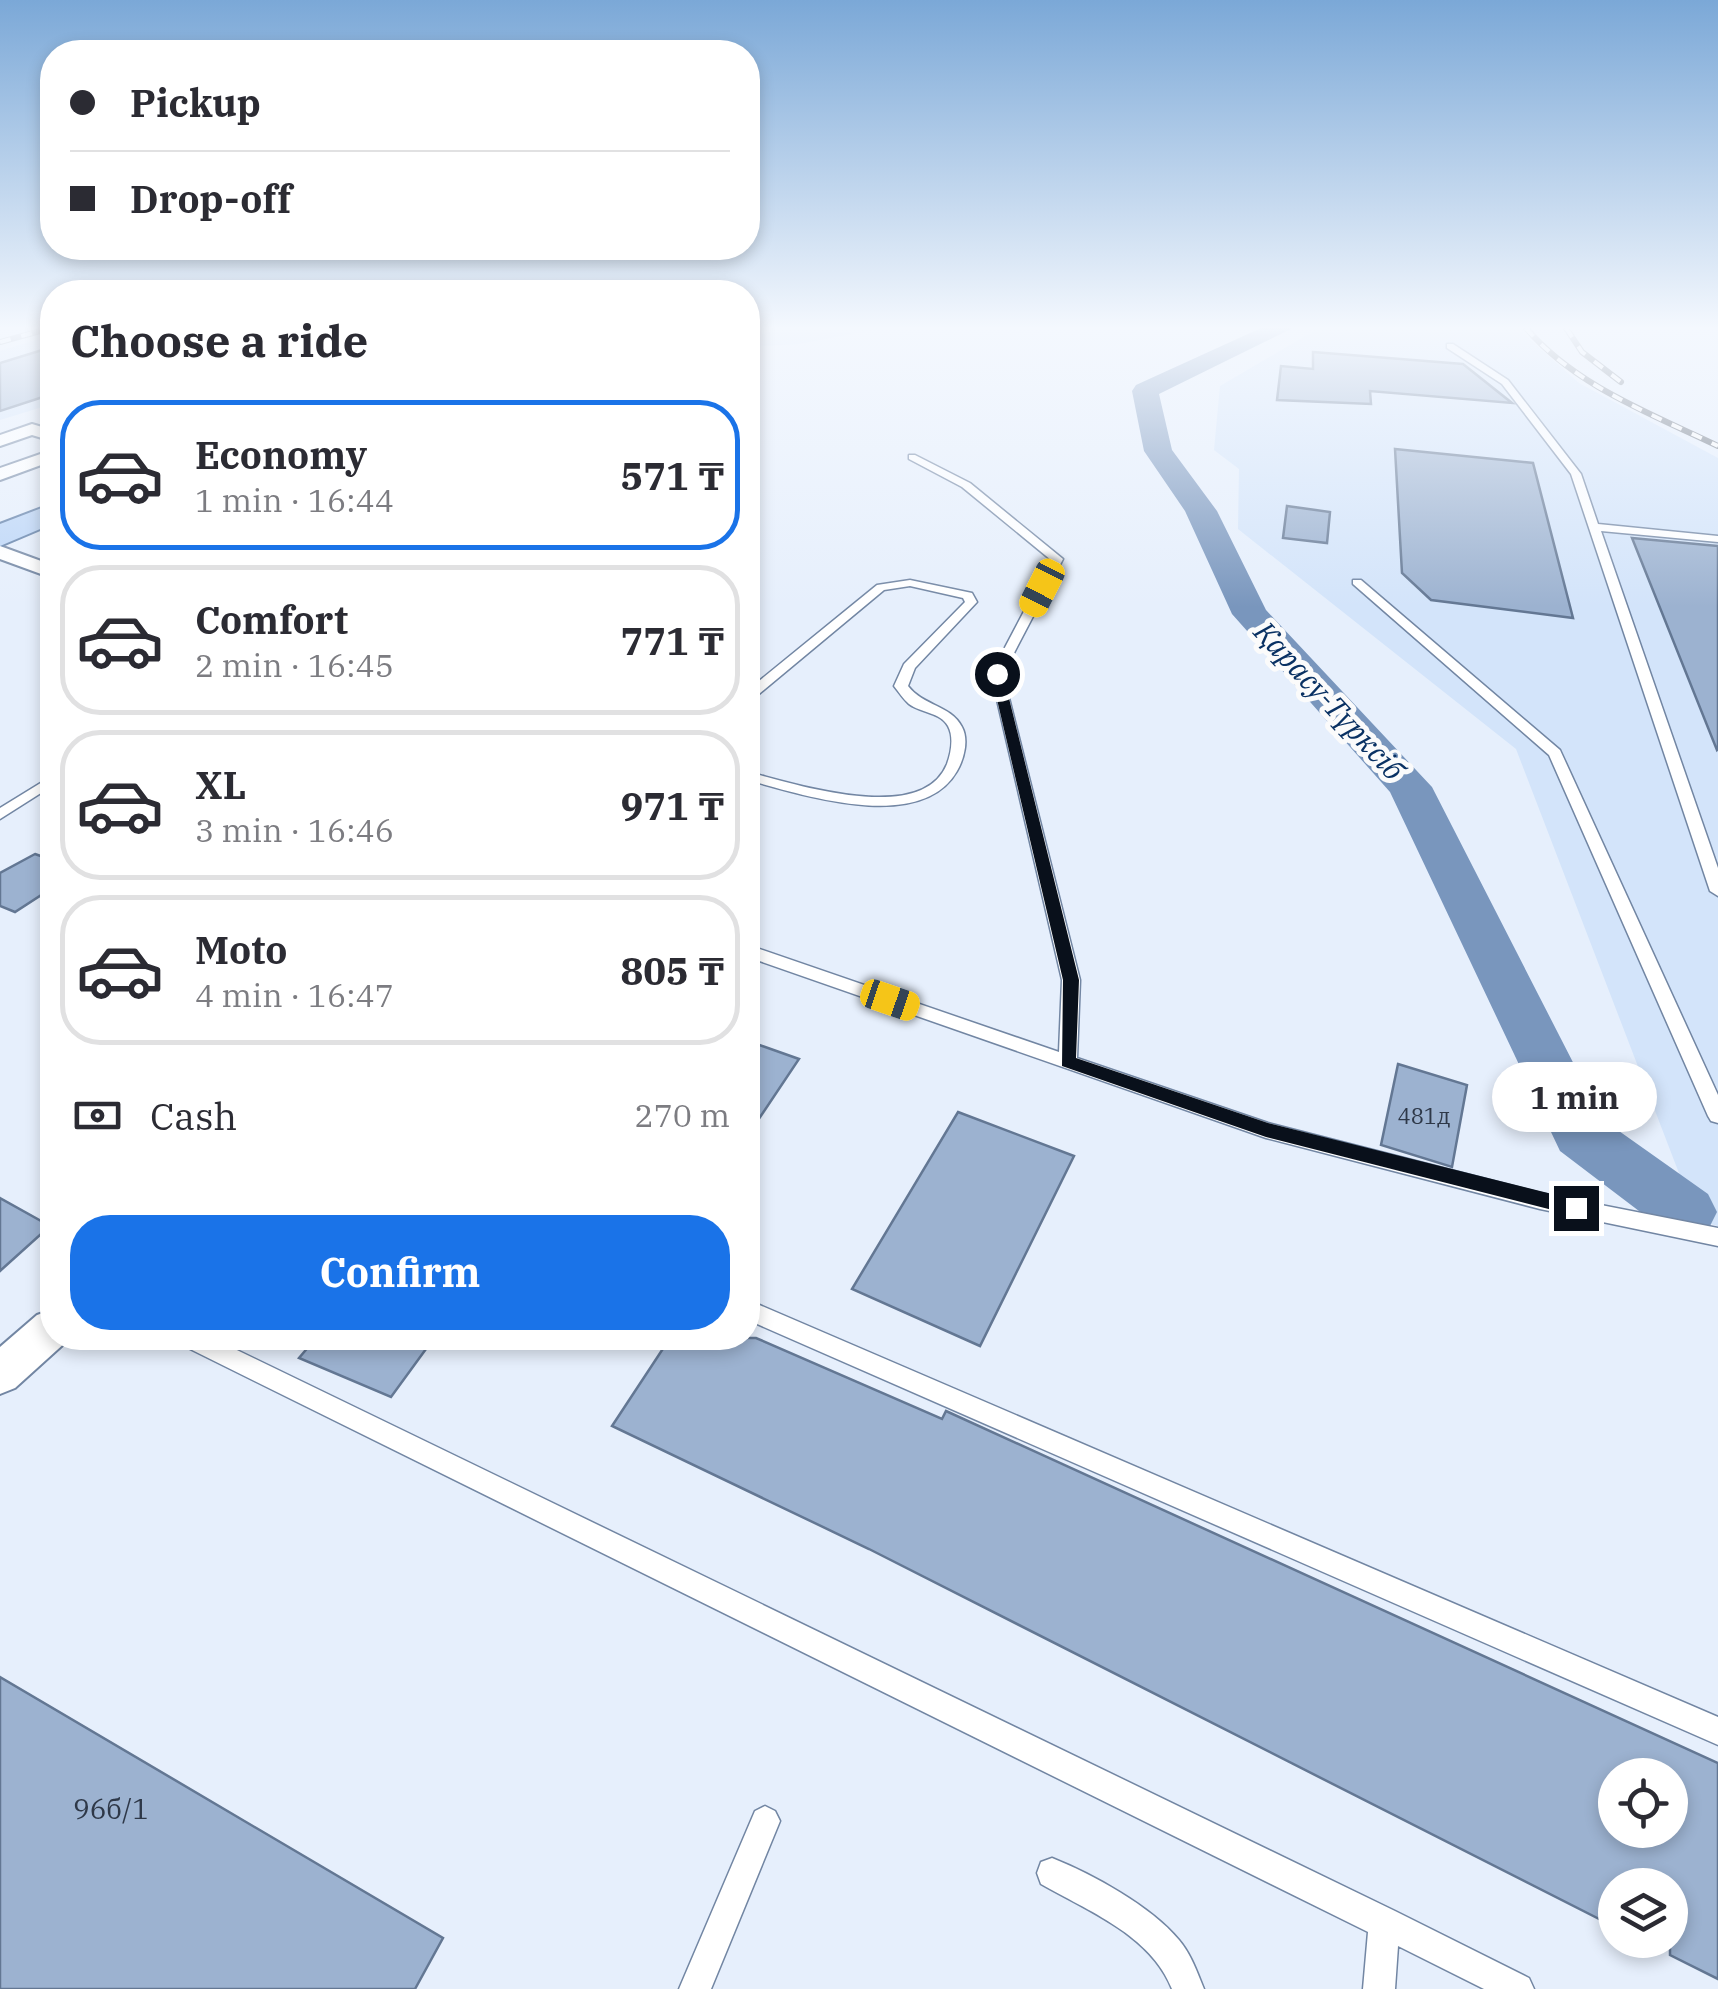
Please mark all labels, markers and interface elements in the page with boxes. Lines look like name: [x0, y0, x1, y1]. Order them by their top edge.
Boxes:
text: Pickup: [130, 78, 261, 127]
text: Drop-off: [130, 174, 292, 223]
text: Choose a ride: [70, 311, 368, 369]
icon: car: [75, 430, 165, 520]
text: Economy: [195, 430, 367, 479]
text: 571 ₸: [620, 451, 725, 500]
text: 1 min · 16:44: [195, 479, 394, 521]
car: [1015, 554, 1069, 622]
icon: car: [75, 595, 165, 685]
text: Comfort: [195, 595, 348, 644]
water label: Қарасу-Түрксіб: [1246, 612, 1415, 789]
text: 771 ₸: [620, 616, 725, 665]
text: 2 min · 16:45: [195, 644, 394, 686]
route start: [975, 652, 1020, 697]
icon: car: [75, 760, 165, 850]
text: XL: [195, 760, 246, 809]
text: 971 ₸: [620, 781, 725, 830]
text: 3 min · 16:46: [195, 809, 394, 851]
icon: car: [75, 925, 165, 1015]
text: Moto: [195, 925, 287, 974]
text: 805 ₸: [620, 946, 725, 995]
text: 4 min · 16:47: [195, 974, 394, 1016]
car: [857, 976, 923, 1024]
callout: 1 min: [1494, 1063, 1658, 1133]
text: 1 min: [1530, 1076, 1619, 1118]
icon: cash: [70, 1088, 125, 1143]
text: Cash: [150, 1091, 237, 1140]
text: 270 m: [634, 1094, 730, 1136]
house number: 481д: [1397, 1101, 1451, 1130]
route end: [1554, 1186, 1599, 1231]
button: Confirm: [70, 1215, 730, 1330]
map controls: [1598, 1758, 1688, 1958]
button: locate: [1598, 1758, 1688, 1848]
house number: 96б/1: [73, 1790, 149, 1827]
button: layers: [1598, 1868, 1688, 1958]

